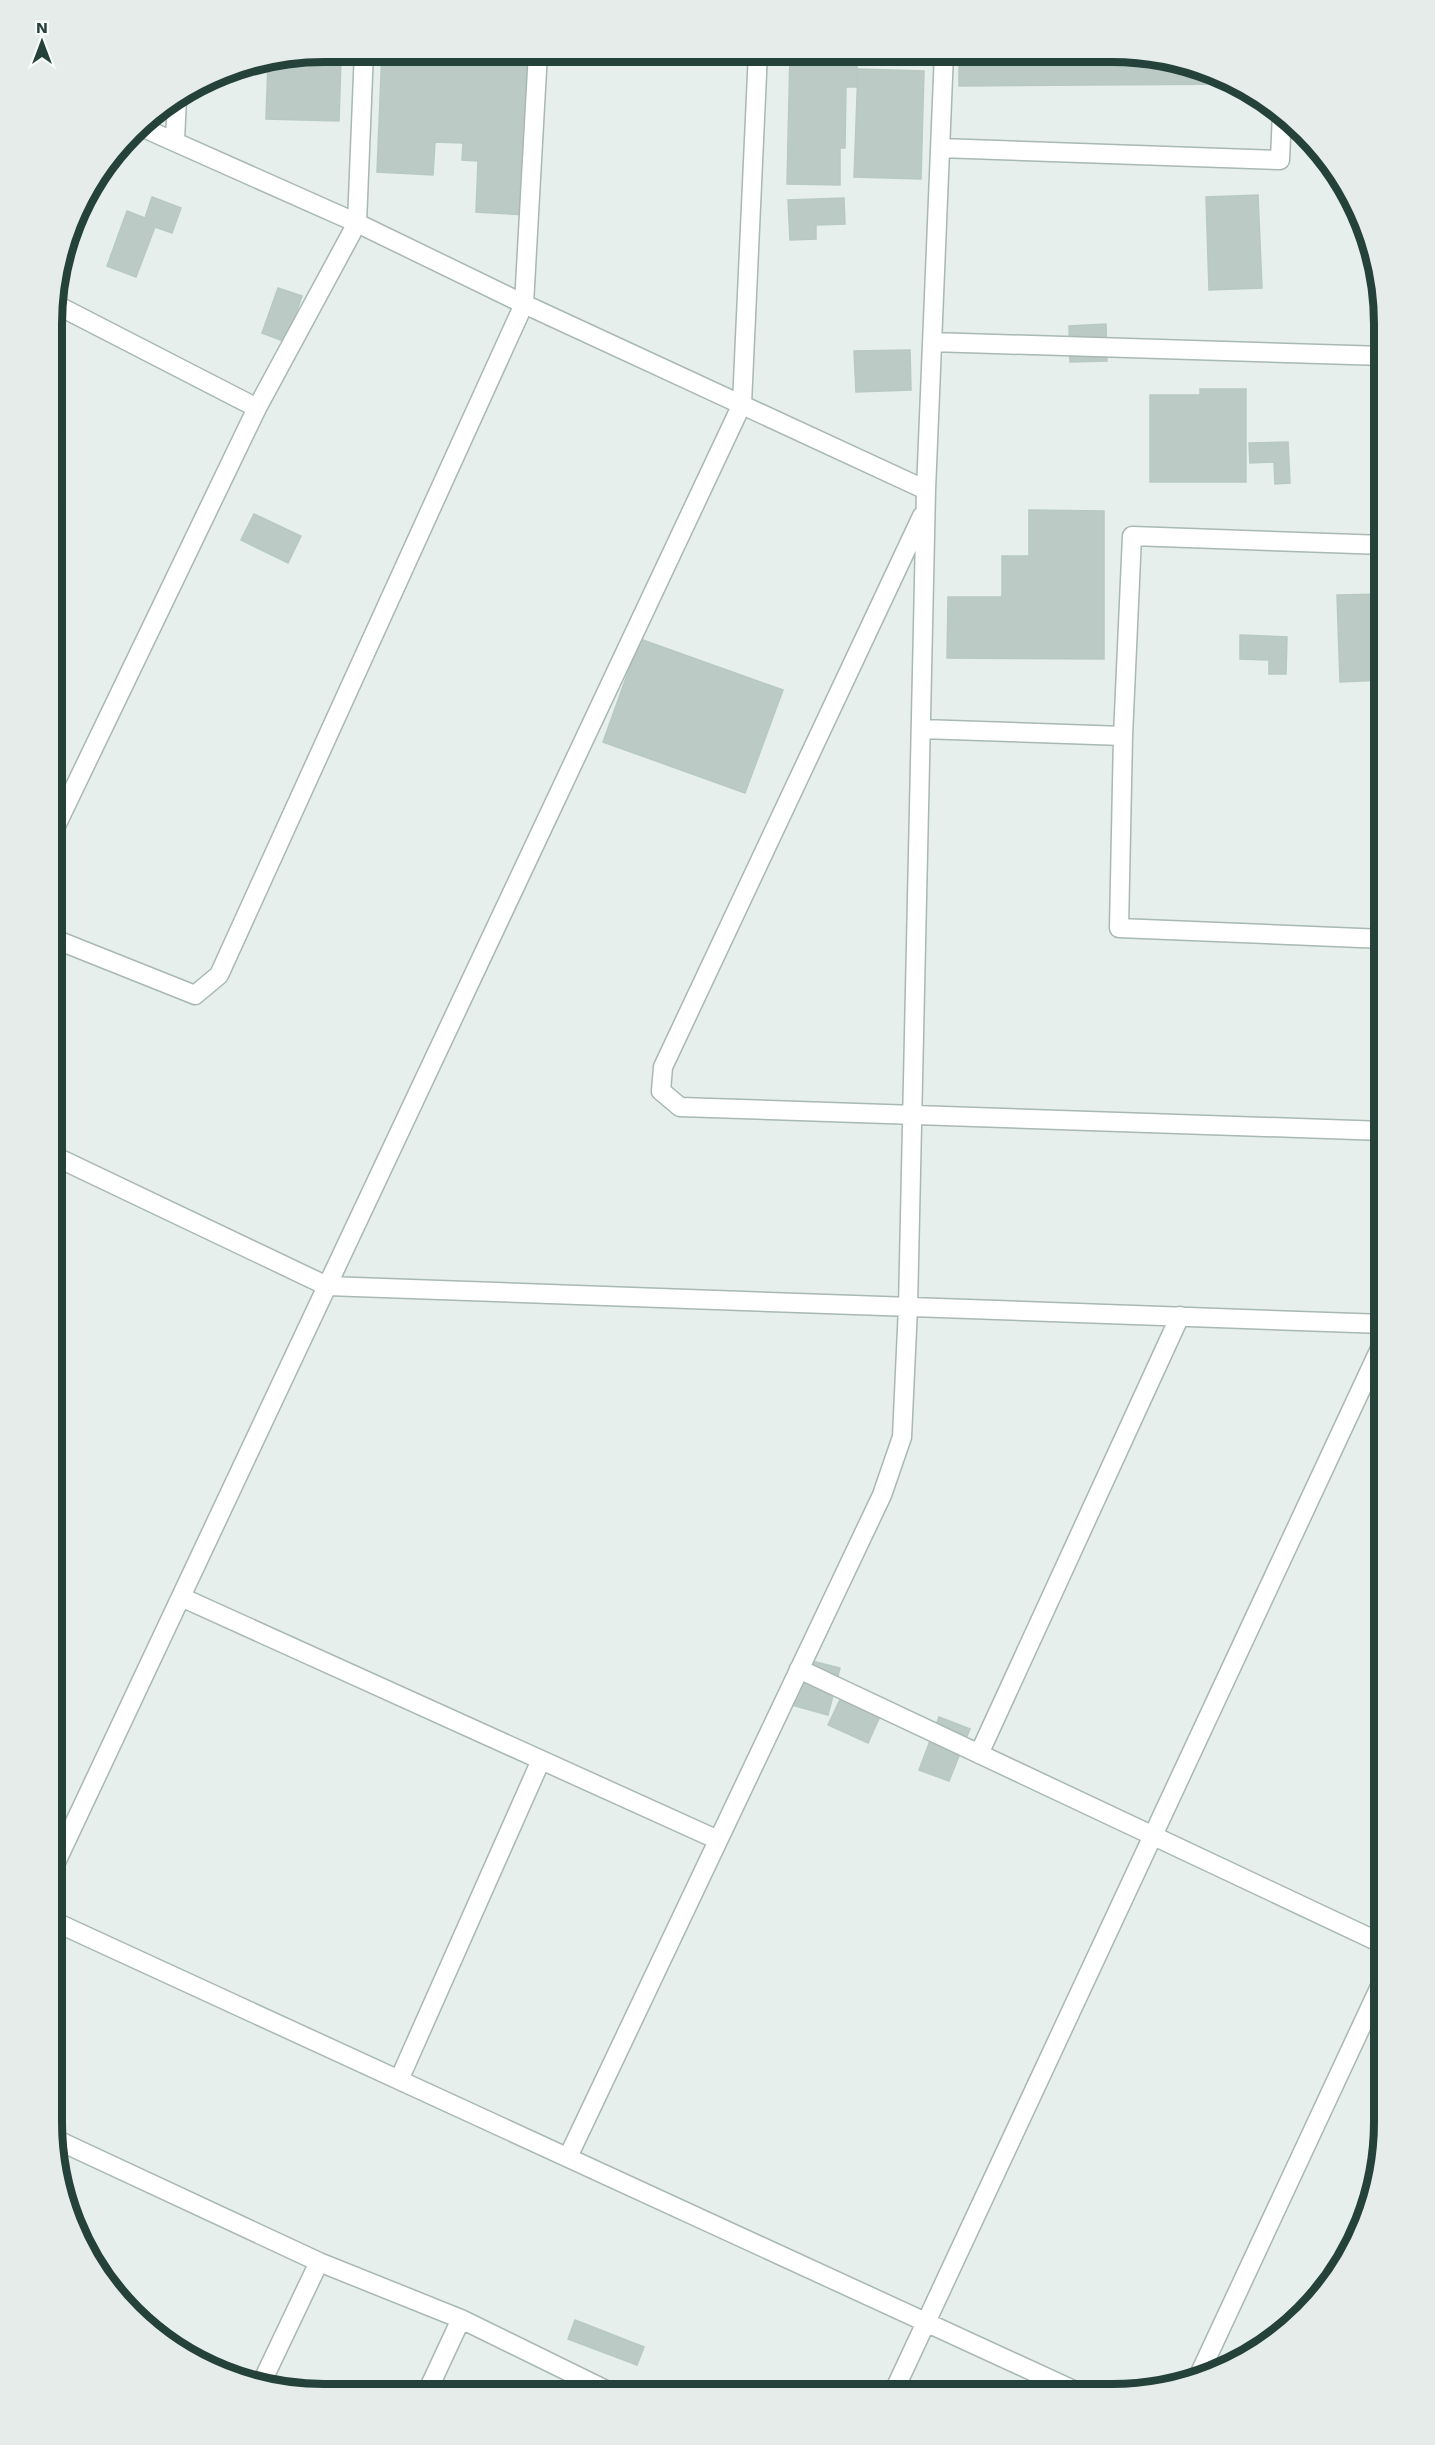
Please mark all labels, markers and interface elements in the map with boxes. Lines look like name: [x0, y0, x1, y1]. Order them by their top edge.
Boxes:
north arrow: [12, 12, 72, 72]
text: N: [36, 18, 48, 37]

